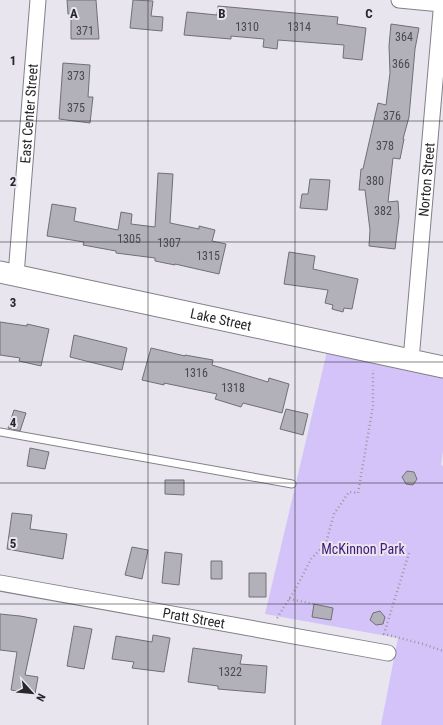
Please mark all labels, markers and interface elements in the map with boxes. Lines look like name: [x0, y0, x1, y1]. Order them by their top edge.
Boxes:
text: A: [70, 6, 78, 21]
text: B: [218, 6, 226, 21]
text: C: [365, 6, 373, 21]
house number: 1310: [235, 20, 259, 34]
house number: 1314: [287, 20, 311, 34]
house number: 371: [76, 24, 94, 38]
house number: 364: [395, 30, 413, 44]
text: 1: [10, 53, 16, 68]
house number: 366: [392, 57, 410, 71]
street label: East Center Street: [17, 63, 41, 164]
house number: 373: [67, 69, 85, 83]
house number: 375: [67, 101, 85, 115]
house number: 376: [383, 109, 401, 123]
house number: 378: [376, 139, 394, 153]
street label: Norton Street: [415, 142, 438, 217]
text: 2: [10, 174, 17, 189]
house number: 380: [366, 174, 384, 188]
house number: 382: [374, 204, 392, 218]
house number: 1305: [117, 232, 141, 246]
house number: 1307: [157, 236, 181, 250]
house number: 1315: [196, 249, 220, 263]
text: 3: [10, 295, 16, 310]
street label: Lake Street: [189, 305, 253, 334]
house number: 1316: [184, 366, 208, 380]
house number: 1318: [221, 381, 245, 395]
text: 4: [10, 415, 17, 430]
text: 5: [10, 536, 17, 551]
park label: McKinnon Park: [321, 541, 405, 557]
street label: Pratt Street: [162, 605, 226, 631]
house number: 1322: [218, 665, 242, 679]
north arrow: [12, 673, 52, 713]
text: N: [33, 691, 48, 703]

